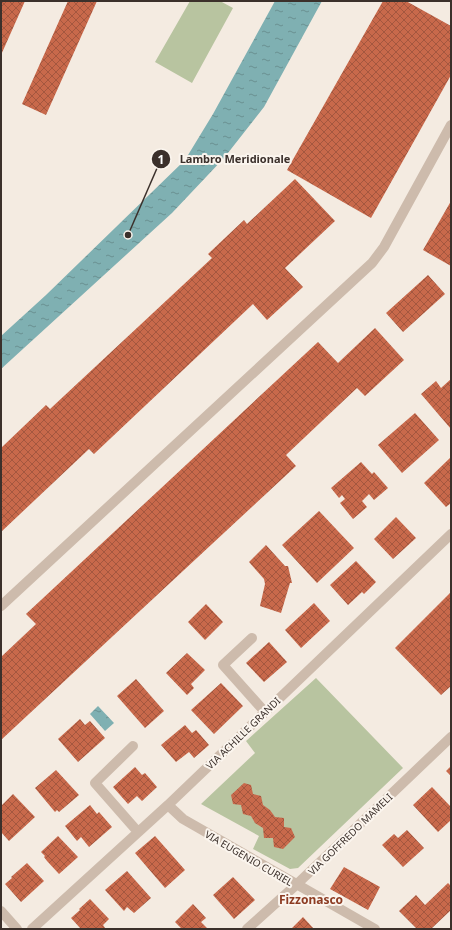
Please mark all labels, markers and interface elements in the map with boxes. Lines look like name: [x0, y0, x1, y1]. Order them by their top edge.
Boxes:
callout: Lambro Meridionale: [151, 148, 298, 171]
text: 1: [158, 151, 164, 168]
text: Lambro Meridionale: [180, 151, 291, 166]
street label: VIA ACHILLE GRANDI: [203, 694, 283, 772]
street label: VIA GOFFREDO MAMELI: [305, 790, 395, 878]
street label: VIA EUGENIO CURIEL: [202, 827, 296, 889]
district label: Fizzonasco: [279, 891, 343, 908]

